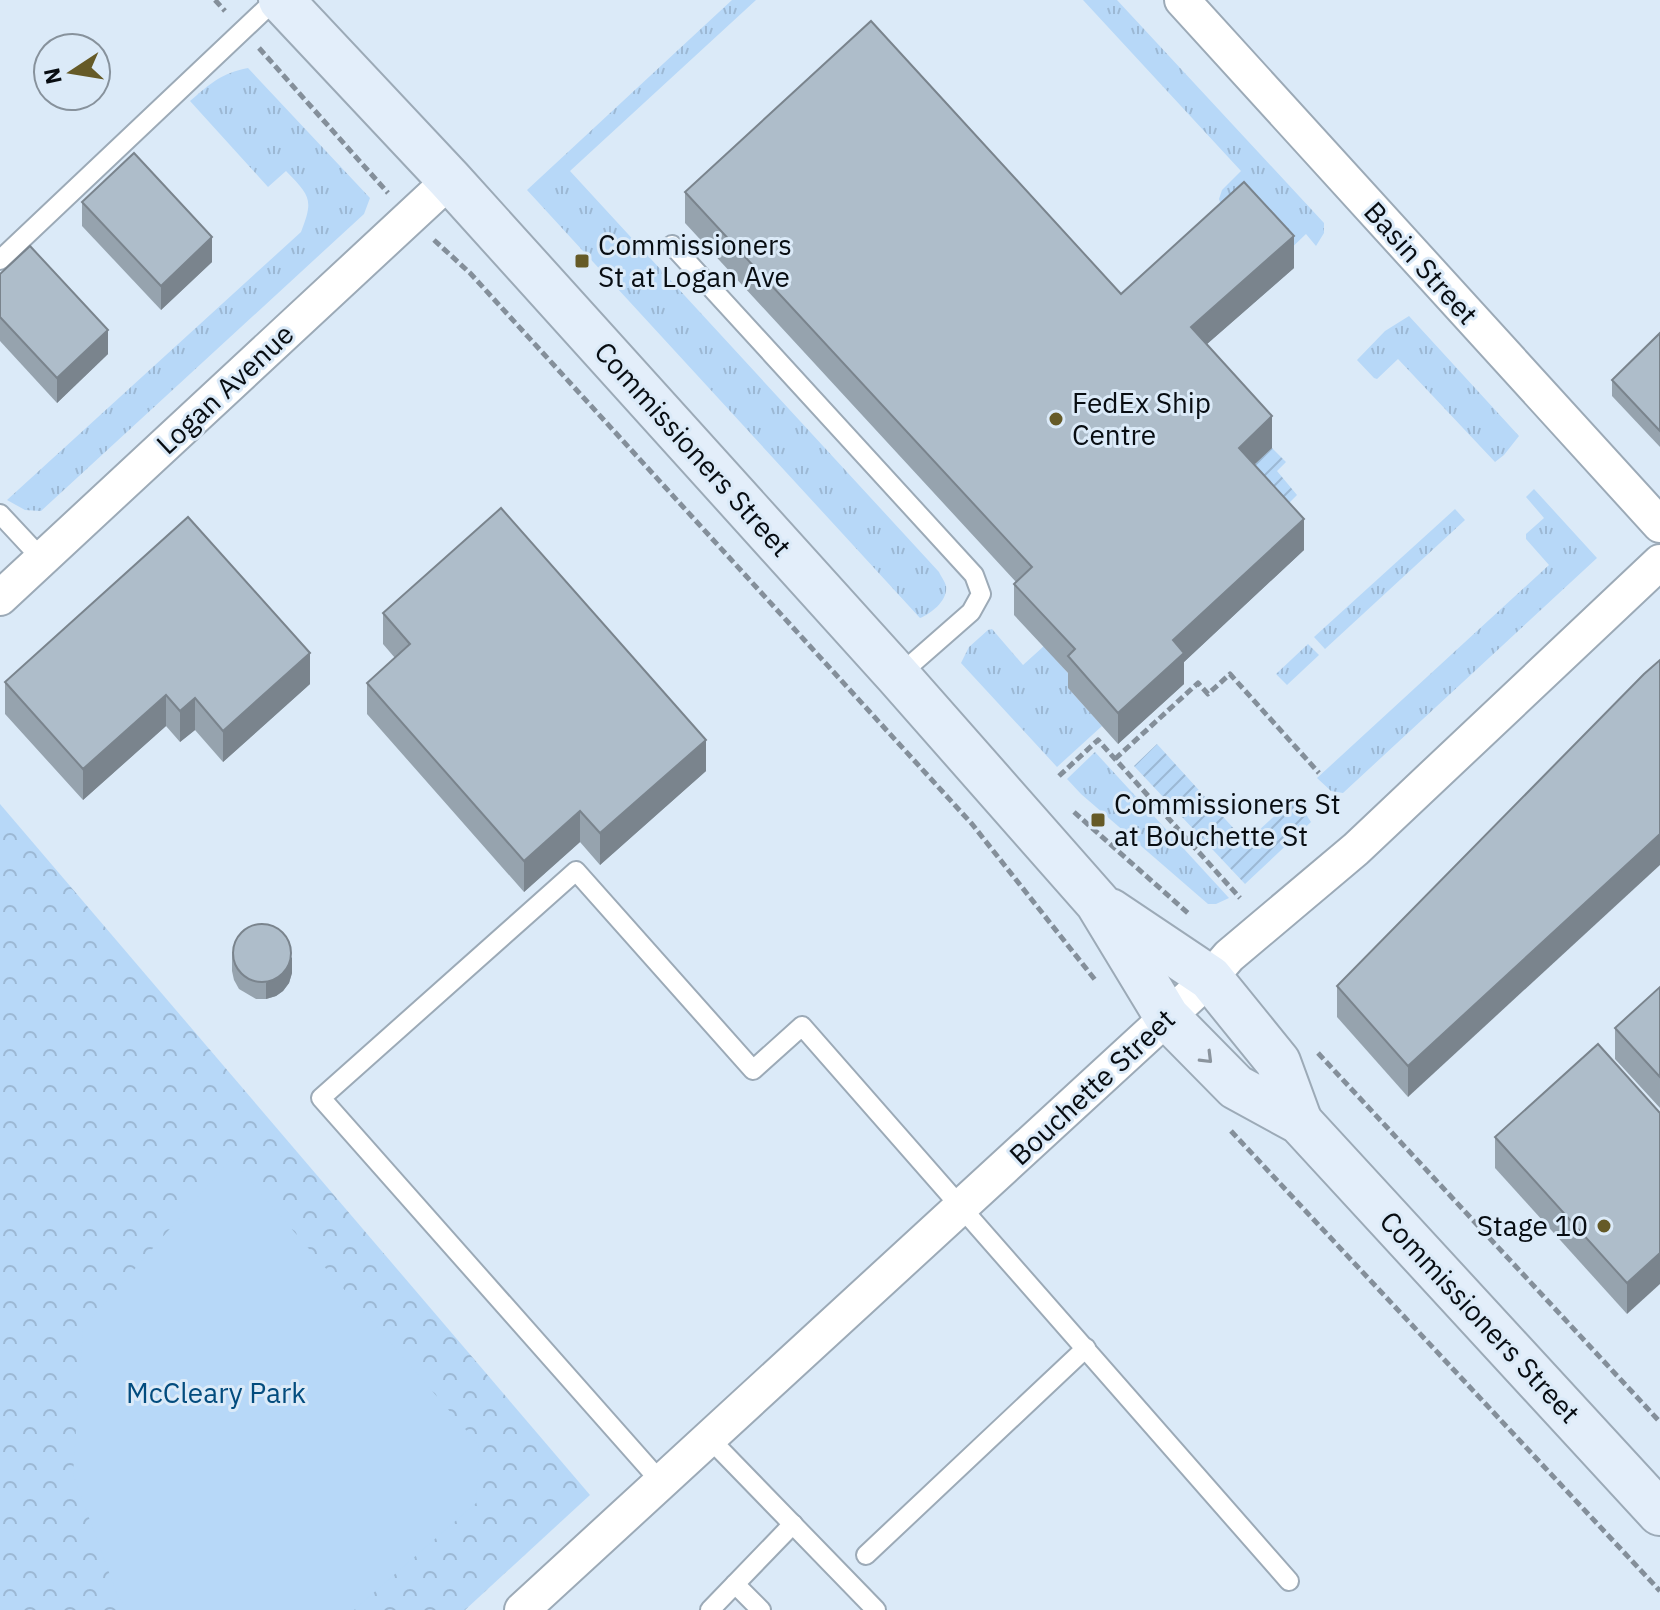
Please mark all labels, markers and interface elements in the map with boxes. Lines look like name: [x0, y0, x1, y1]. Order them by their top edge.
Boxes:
north arrow: [32, 32, 112, 112]
text: N: [36, 65, 68, 87]
street label: Basin Street: [1356, 193, 1486, 332]
place label: Commissioners St at Logan Ave: [598, 226, 792, 295]
marker: Commissioners St at Logan Ave: [573, 252, 591, 270]
street label: Logan Avenue: [148, 315, 301, 462]
street label: Commissioners Street: [587, 333, 800, 564]
place label: FedEx Ship Centre: [1072, 384, 1211, 453]
marker: FedEx Ship Centre: [1047, 410, 1065, 428]
place label: Commissioners St at Bouchette St: [1114, 785, 1341, 854]
marker: Commissioners St at Bouchette St: [1089, 811, 1107, 829]
street label: Bouchette Street: [1001, 1000, 1182, 1173]
one-way arrow: [1198, 1049, 1212, 1063]
street label: Commissioners Street: [1372, 1203, 1588, 1431]
place label: Stage 10: [1477, 1207, 1588, 1244]
marker: Stage 10: [1595, 1217, 1613, 1235]
park label: McCleary Park: [126, 1374, 306, 1411]

